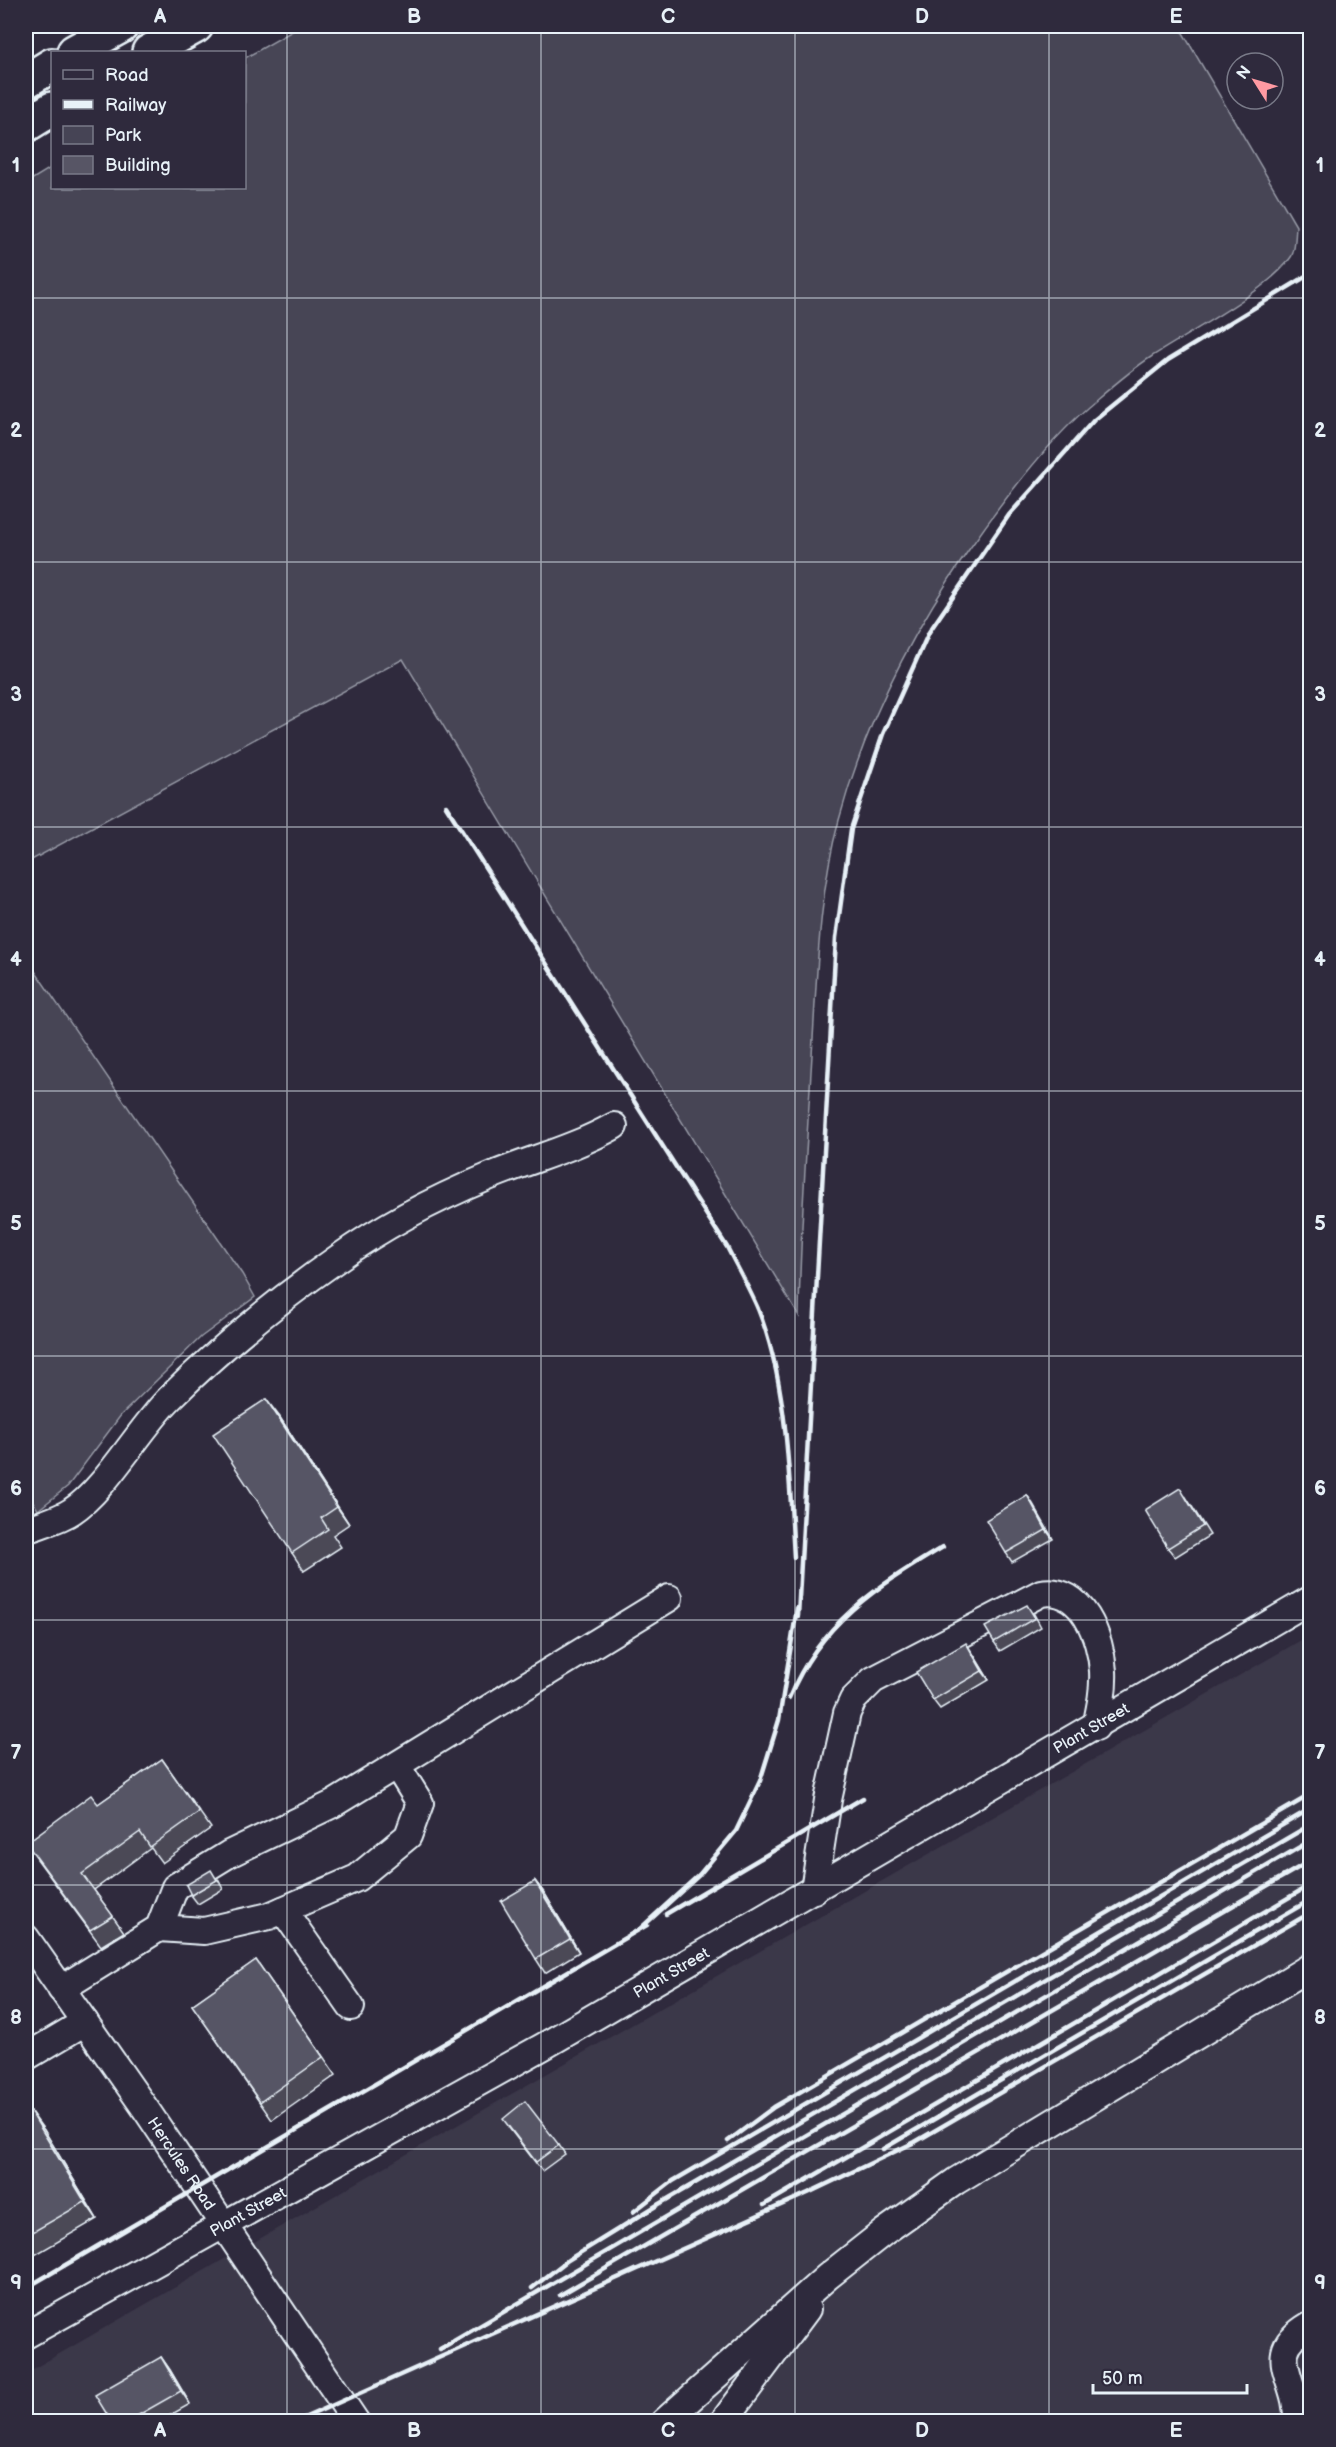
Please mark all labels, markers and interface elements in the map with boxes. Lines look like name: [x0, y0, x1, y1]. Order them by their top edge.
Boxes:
text: A: [153, 5, 167, 29]
text: B: [407, 5, 421, 29]
text: C: [661, 5, 675, 29]
text: D: [915, 5, 929, 29]
text: E: [1170, 5, 1183, 29]
legend: [51, 51, 246, 189]
north arrow: [1225, 51, 1285, 111]
text: N: [1233, 62, 1255, 83]
text: Road: [105, 65, 149, 86]
text: Railway: [105, 95, 167, 116]
text: Park: [105, 125, 141, 146]
text: 1: [12, 154, 20, 178]
text: 1: [1316, 154, 1324, 178]
text: Building: [105, 155, 171, 176]
text: 2: [10, 419, 22, 443]
text: 2: [1314, 419, 1326, 443]
text: 3: [10, 683, 22, 707]
text: 3: [1314, 683, 1326, 707]
text: 4: [10, 948, 22, 972]
text: 4: [1314, 948, 1326, 972]
text: 5: [10, 1212, 22, 1236]
text: 5: [1314, 1212, 1326, 1236]
text: 6: [10, 1477, 22, 1501]
text: 6: [1314, 1477, 1326, 1501]
street label: Plant Street: [1050, 1699, 1133, 1758]
text: 7: [10, 1741, 22, 1765]
text: 7: [1314, 1741, 1326, 1765]
street label: Plant Street: [630, 1944, 713, 2003]
text: 8: [10, 2006, 22, 2030]
text: 8: [1314, 2006, 1326, 2030]
street label: Hercules Road: [143, 2114, 219, 2214]
street label: Plant Street: [207, 2184, 290, 2241]
text: 9: [10, 2271, 22, 2295]
text: 9: [1314, 2271, 1326, 2295]
scale bar: [1093, 2357, 1248, 2395]
text: 50 m: [1102, 2368, 1143, 2389]
text: A: [153, 2419, 167, 2443]
text: B: [407, 2419, 421, 2443]
text: C: [661, 2419, 675, 2443]
text: D: [915, 2419, 929, 2443]
text: E: [1170, 2419, 1183, 2443]

